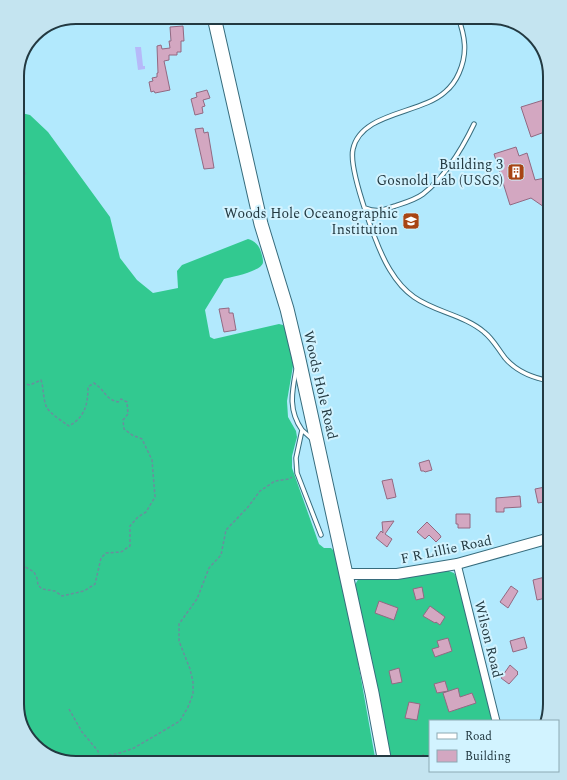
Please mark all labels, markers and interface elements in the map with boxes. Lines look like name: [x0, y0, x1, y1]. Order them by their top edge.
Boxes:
place label: Building 3 Gosnold Lab (USGS): [377, 154, 503, 191]
building icon: Building 3 Gosnold Lab (USGS): [506, 162, 526, 182]
place label: Woods Hole Oceanographic Institution: [224, 203, 398, 240]
school or university icon: Woods Hole Oceanographic Institution: [401, 211, 421, 231]
street label: Woods Hole Road: [298, 329, 343, 442]
street label: F R Lillie Road: [399, 530, 494, 569]
street label: Wilson Road: [469, 598, 508, 680]
legend: [429, 720, 559, 772]
text: Road: [465, 727, 492, 746]
text: Building: [465, 747, 511, 766]

